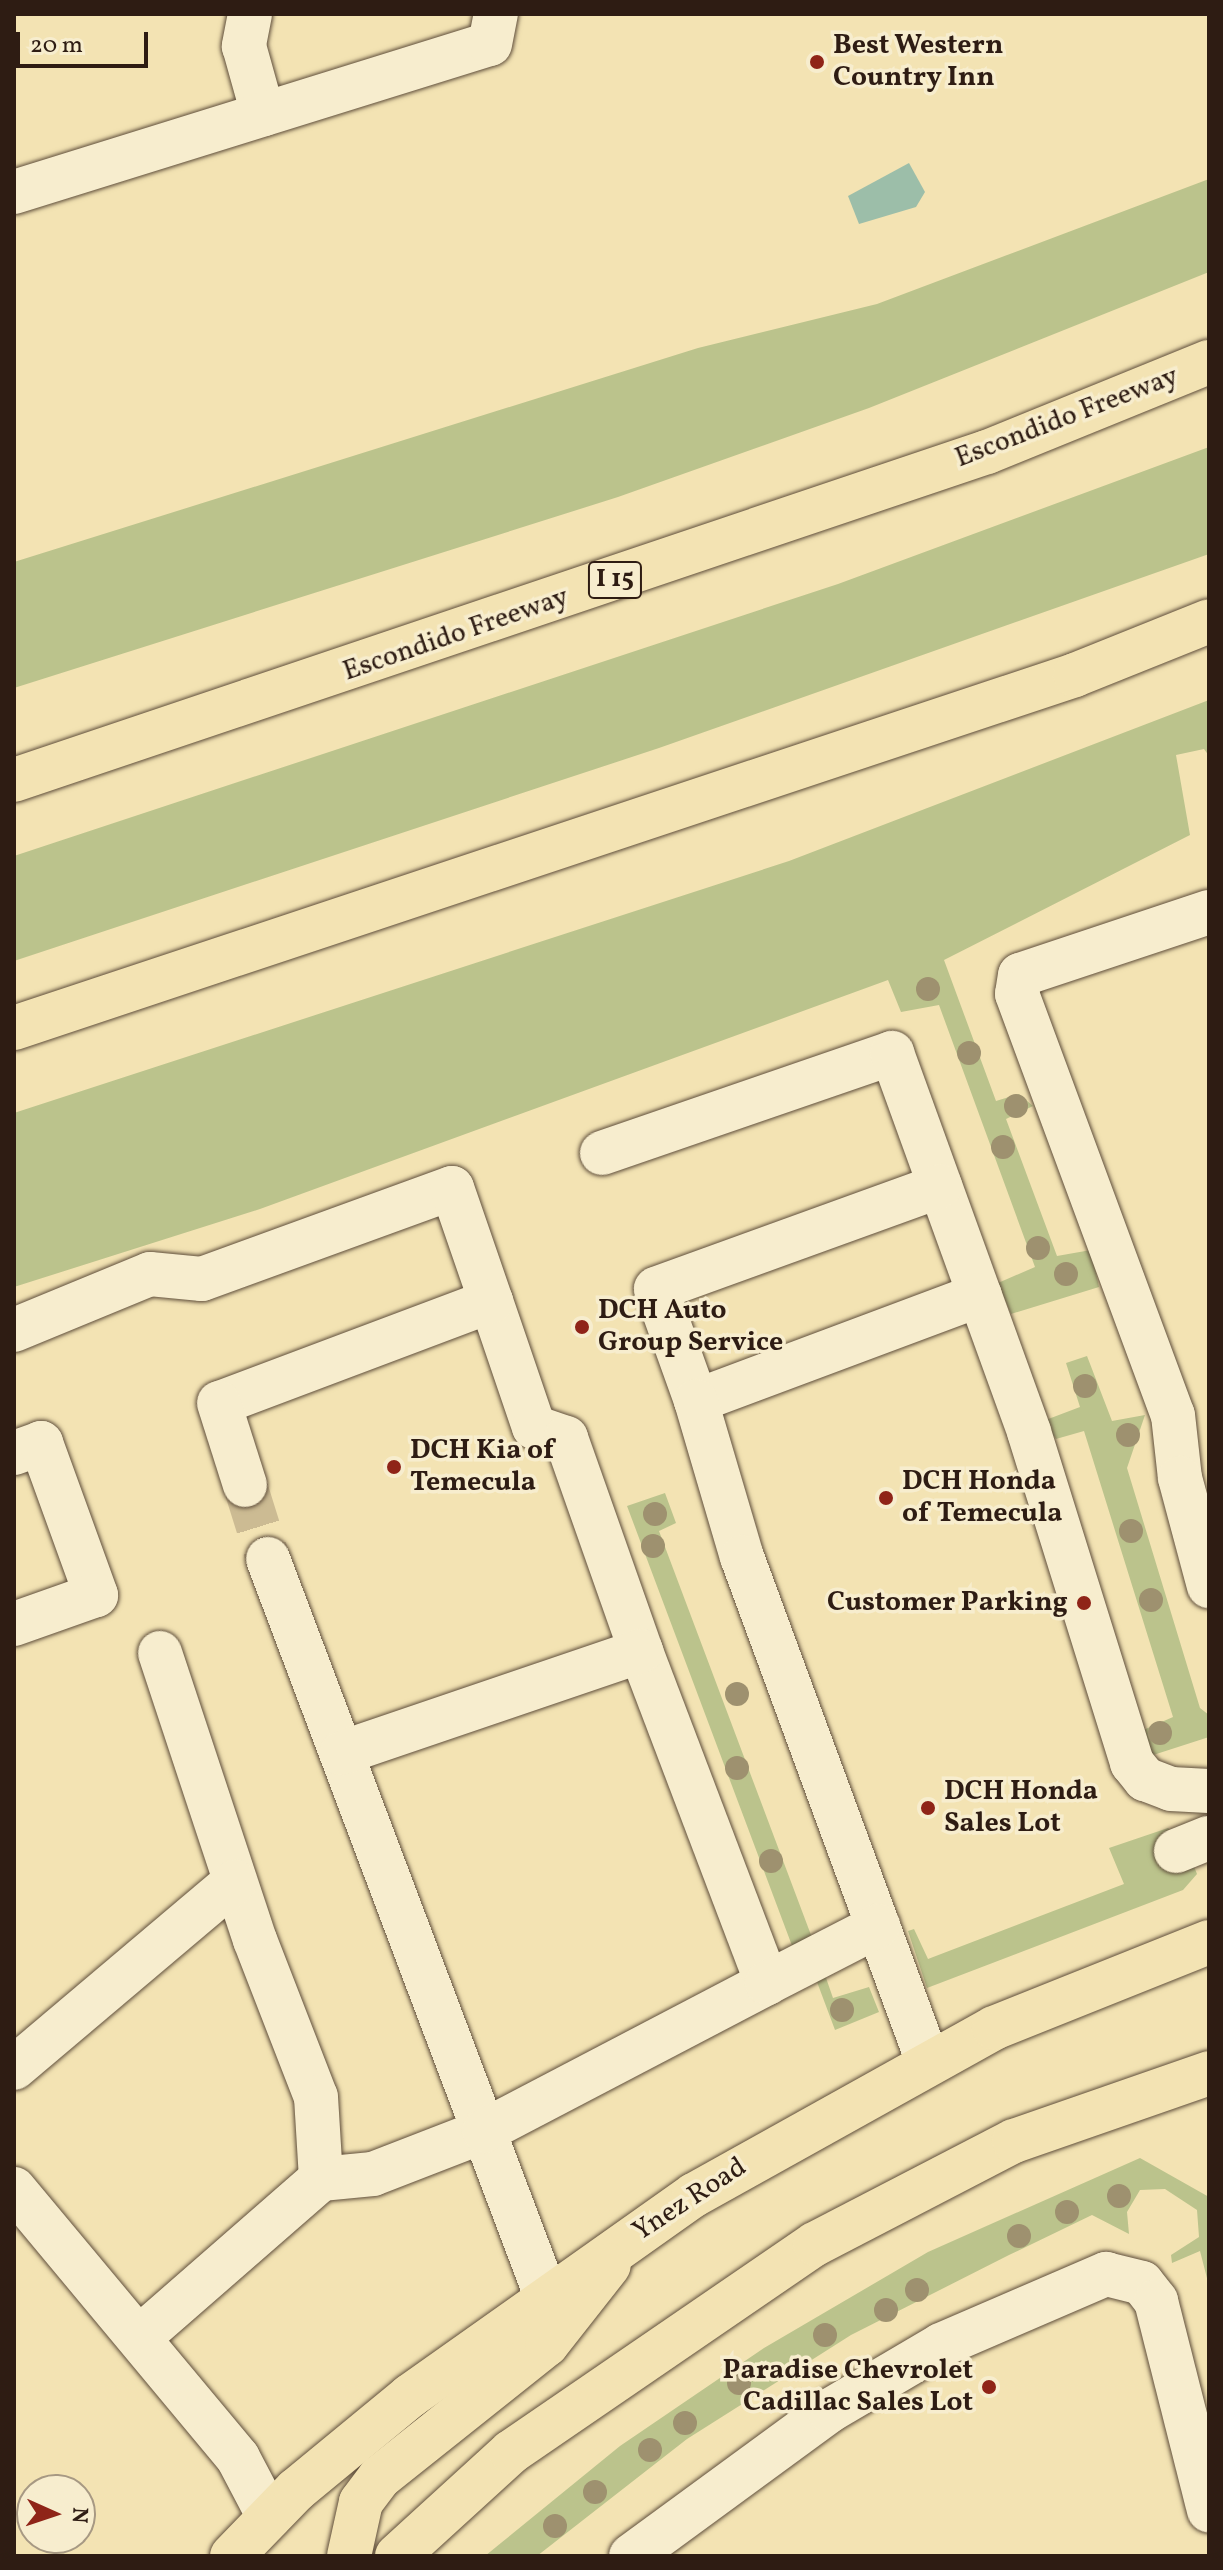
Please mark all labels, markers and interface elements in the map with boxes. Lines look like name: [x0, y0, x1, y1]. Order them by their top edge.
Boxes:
scale bar: [20, 16, 152, 66]
text: 20 m: [30, 29, 83, 63]
place label: Best Western Country Inn: [833, 29, 1004, 95]
marker: Best Western Country Inn: [808, 53, 826, 71]
street label: Escondido Freeway: [951, 360, 1183, 476]
road number: I 15: [587, 558, 643, 602]
street label: Escondido Freeway: [339, 581, 573, 689]
place label: DCH Auto Group Service: [598, 1294, 783, 1360]
marker: DCH Auto Group Service: [573, 1318, 591, 1336]
place label: DCH Kia of Temecula: [410, 1434, 554, 1500]
marker: DCH Kia of Temecula: [385, 1458, 403, 1476]
place label: DCH Honda of Temecula: [902, 1465, 1061, 1531]
marker: DCH Honda of Temecula: [877, 1489, 895, 1507]
place label: Customer Parking: [827, 1586, 1068, 1620]
marker: Customer Parking: [1075, 1594, 1093, 1612]
place label: DCH Honda Sales Lot: [944, 1775, 1098, 1841]
marker: DCH Honda Sales Lot: [919, 1799, 937, 1817]
street label: Ynez Road: [627, 2151, 753, 2249]
place label: Paradise Chevrolet Cadillac Sales Lot: [722, 2354, 973, 2420]
marker: Paradise Chevrolet Cadillac Sales Lot: [980, 2378, 998, 2396]
north arrow: [16, 2474, 96, 2554]
text: N: [63, 2506, 94, 2524]

